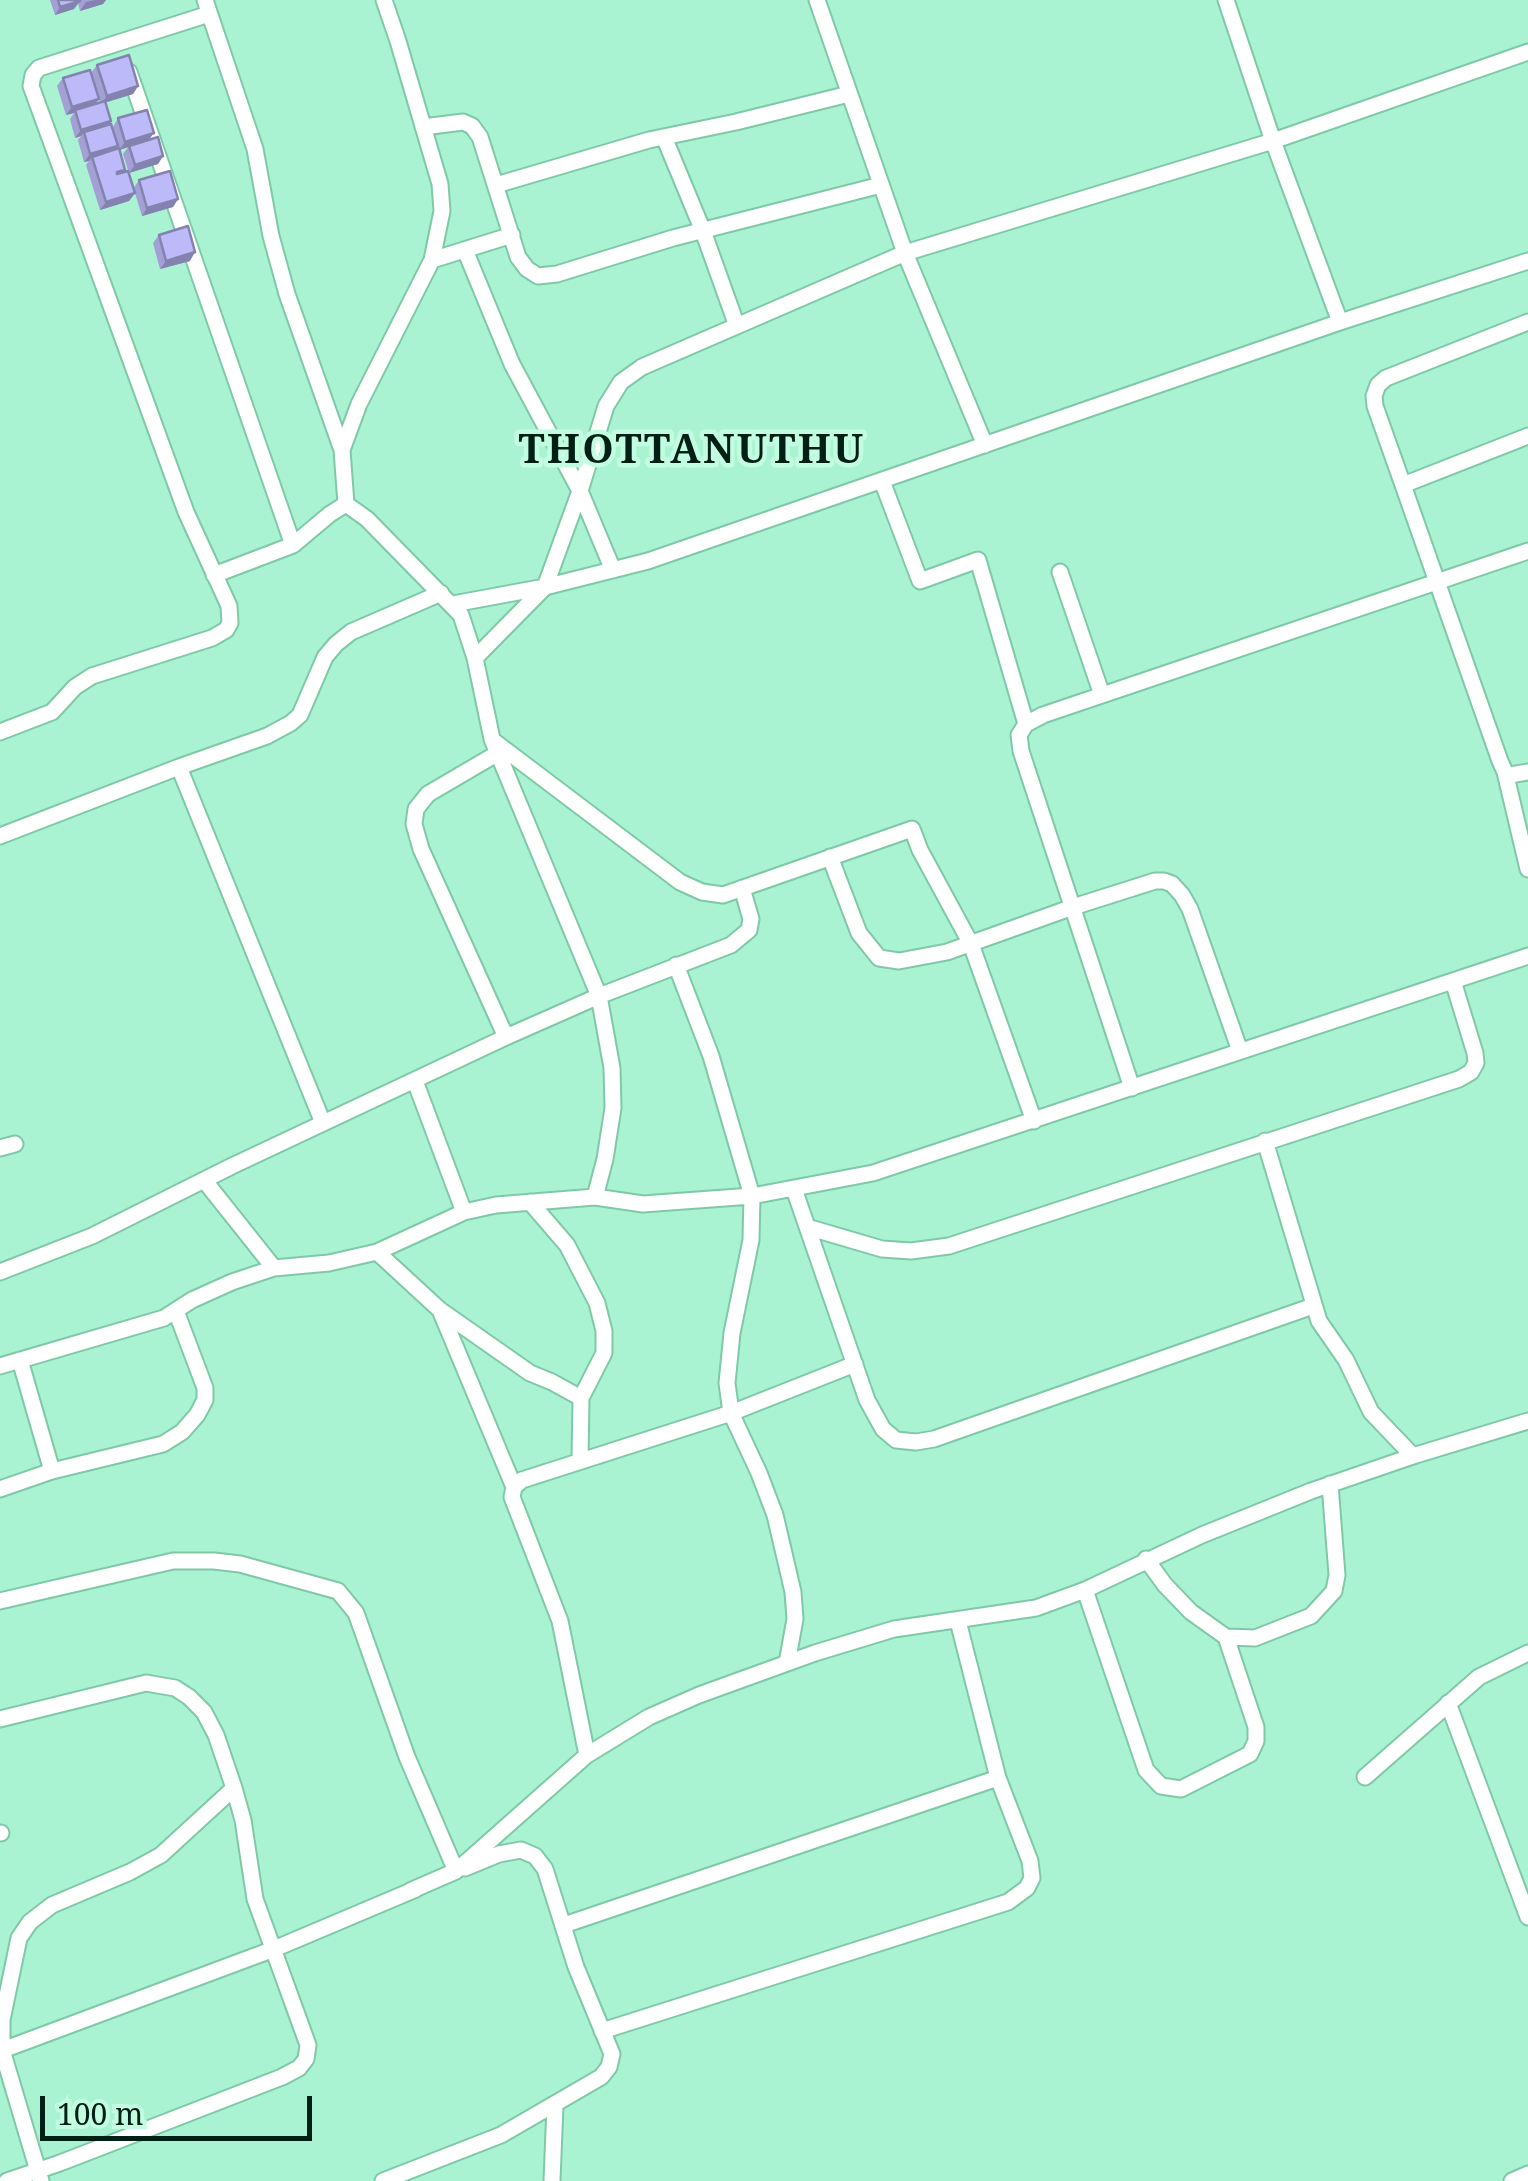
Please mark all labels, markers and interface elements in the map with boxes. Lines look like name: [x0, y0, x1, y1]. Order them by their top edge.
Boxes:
district label: THOTTANUTHU: [518, 428, 866, 476]
scale bar: [45, 2076, 318, 2138]
text: 100 m: [57, 2093, 143, 2134]

